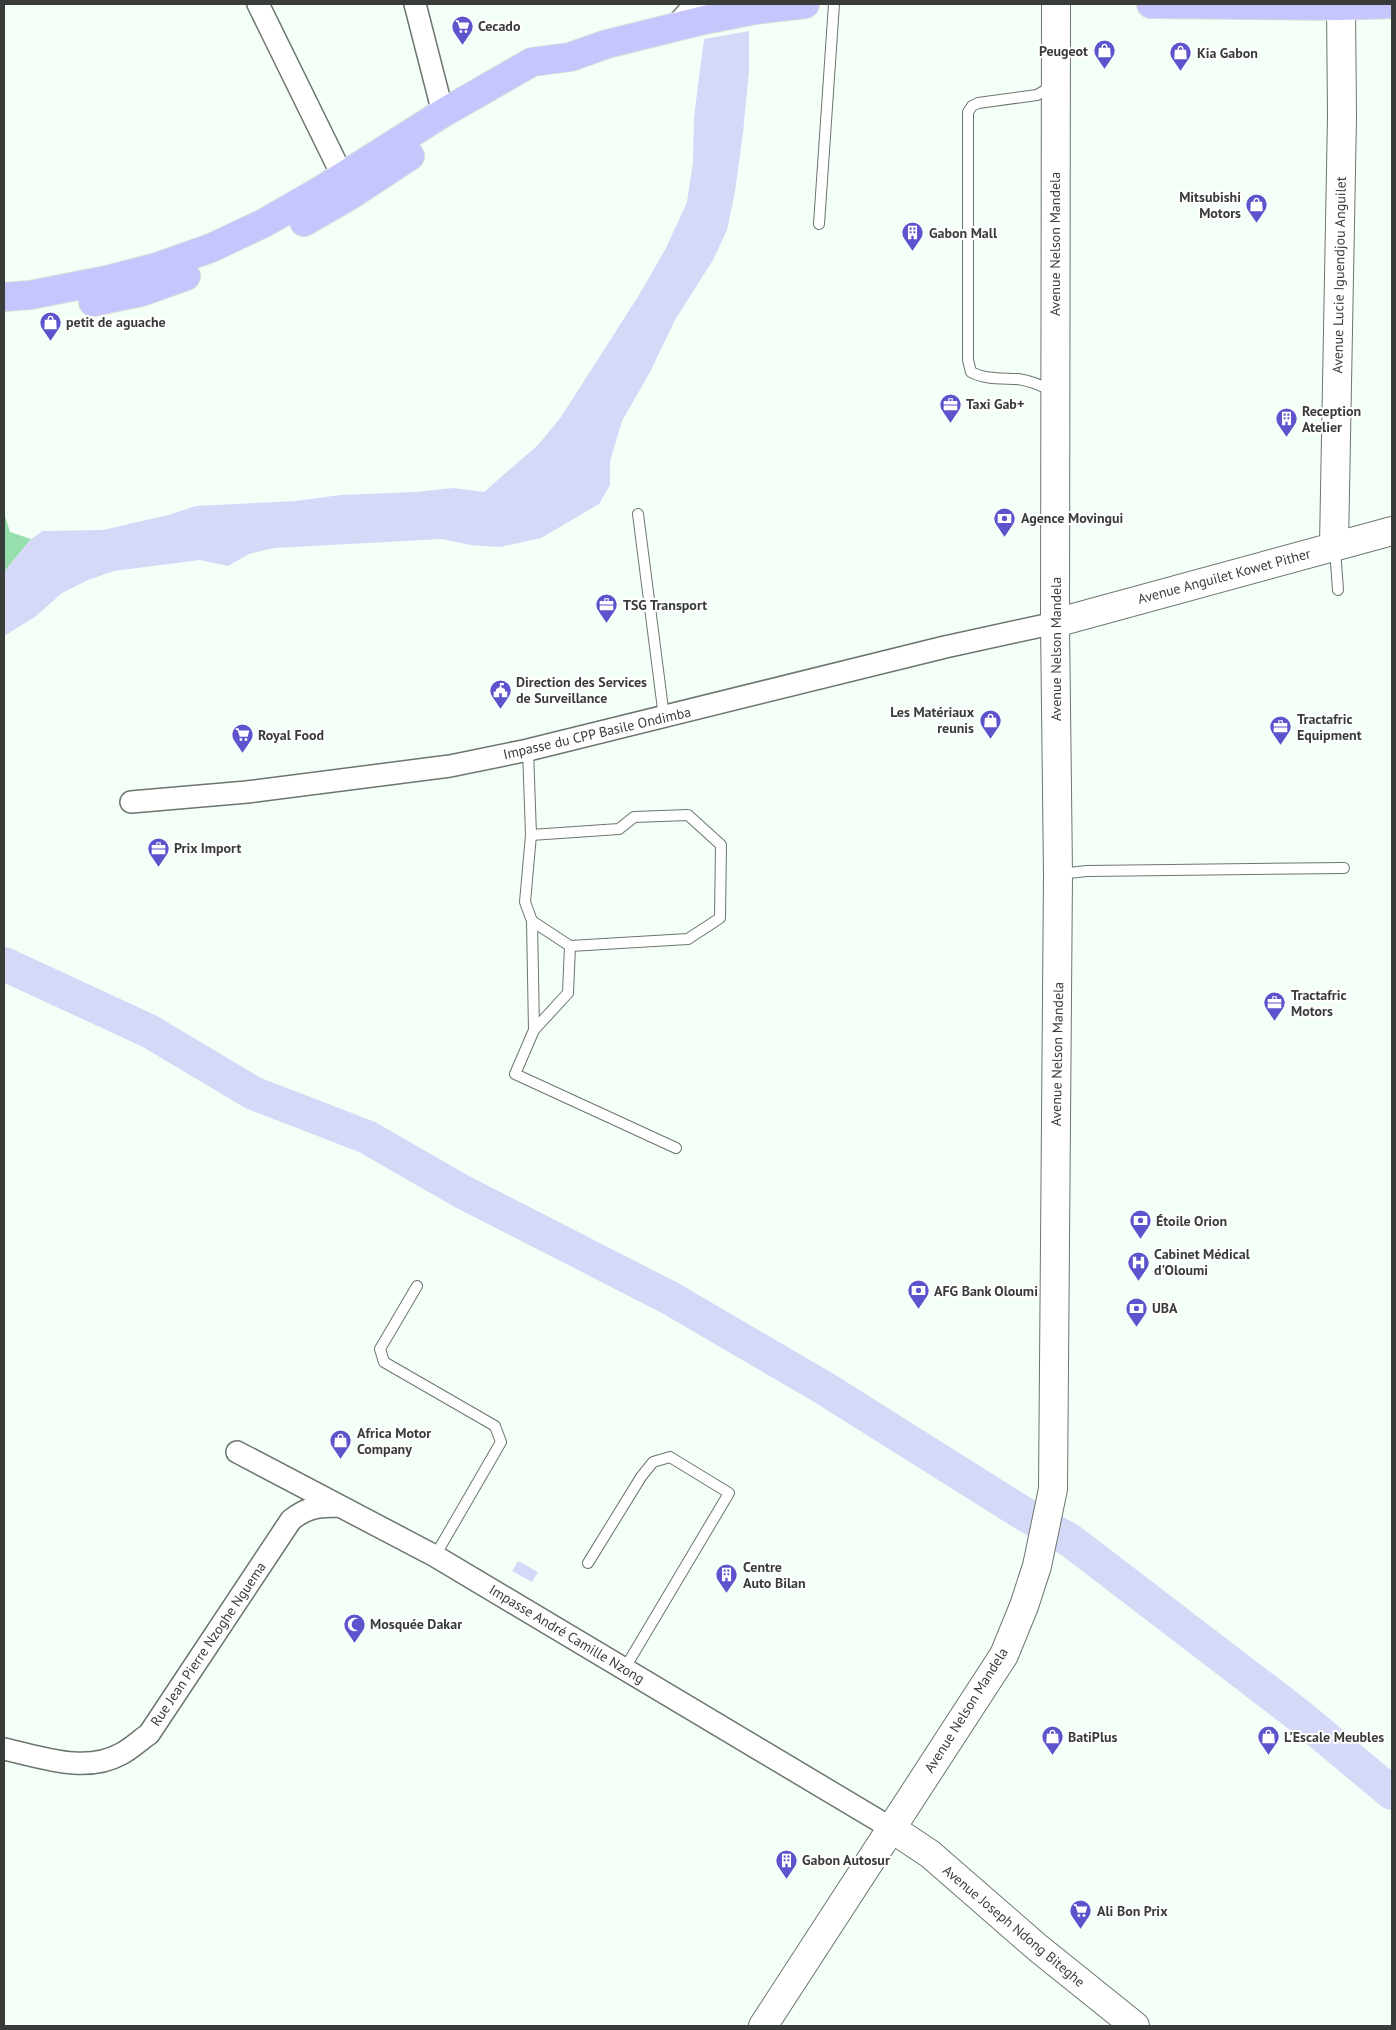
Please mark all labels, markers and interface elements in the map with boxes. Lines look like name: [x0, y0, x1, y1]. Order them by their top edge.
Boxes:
supermarket icon: Cecado: [450, 14, 474, 45]
place label: Cecado: [478, 17, 521, 35]
shop icon: Peugeot: [1092, 39, 1116, 70]
shop icon: Kia Gabon: [1169, 41, 1193, 72]
place label: Peugeot: [1039, 42, 1088, 60]
place label: Kia Gabon: [1197, 44, 1258, 62]
street label: Avenue Nelson Mandela: [1046, 172, 1064, 316]
street label: Avenue Lucie Iguendjou Anguilet: [1328, 176, 1350, 374]
place label: Mitsubishi Motors: [1179, 188, 1241, 222]
shop icon: Mitsubishi Motors: [1245, 193, 1269, 224]
building icon: Gabon Mall: [901, 221, 925, 252]
place label: Gabon Mall: [929, 224, 998, 242]
shop icon: petit de aguache: [38, 310, 62, 341]
place label: petit de aguache: [66, 313, 166, 331]
office icon: Taxi Gab+: [938, 392, 962, 423]
place label: Taxi Gab+: [966, 395, 1024, 413]
place label: Reception Atelier: [1302, 402, 1361, 436]
building icon: Reception Atelier: [1274, 407, 1298, 438]
bank icon: Agence Movingui: [993, 506, 1017, 537]
place label: Agence Movingui: [1021, 509, 1124, 527]
street label: Avenue Anguilet Kowet Pither: [1136, 544, 1313, 608]
street label: Avenue Nelson Mandela: [1047, 577, 1065, 721]
office icon: TSG Transport: [595, 593, 619, 624]
place label: TSG Transport: [623, 596, 707, 614]
place label: Direction des Services de Surveillance: [516, 673, 647, 707]
public building icon: Direction des Services de Surveillance: [488, 678, 512, 709]
street label: Impasse du CPP Basile Ondimba: [501, 703, 693, 763]
place label: Les Matériaux reunis: [890, 703, 975, 737]
shop icon: Les Matériaux reunis: [978, 708, 1002, 739]
place label: Tractafric Equipment: [1297, 710, 1362, 744]
office icon: Tractafric Equipment: [1269, 715, 1293, 746]
supermarket icon: Royal Food: [230, 723, 254, 754]
place label: Royal Food: [258, 726, 324, 744]
office icon: Prix Import: [146, 836, 170, 867]
place label: Prix Import: [174, 839, 241, 857]
street label: Avenue Nelson Mandela: [1047, 982, 1067, 1126]
place label: Tractafric Motors: [1291, 986, 1346, 1020]
office icon: Tractafric Motors: [1263, 991, 1287, 1022]
bank icon: Étoile Orion: [1128, 1209, 1152, 1240]
place label: Étoile Orion: [1156, 1212, 1227, 1230]
place label: Cabinet Médical d'Oloumi: [1154, 1245, 1251, 1279]
hospital icon: Cabinet Médical d'Oloumi: [1126, 1250, 1150, 1281]
bank icon: AFG Bank Oloumi: [906, 1279, 930, 1310]
place label: AFG Bank Oloumi: [934, 1282, 1038, 1300]
bank icon: UBA: [1124, 1296, 1148, 1327]
place label: UBA: [1152, 1299, 1178, 1317]
place label: Africa Motor Company: [357, 1424, 431, 1458]
shop icon: Africa Motor Company: [329, 1429, 353, 1460]
street label: Rue Jean Pierre Nzoghe Nguema: [146, 1558, 270, 1729]
place label: Centre Auto Bilan: [743, 1558, 806, 1592]
building icon: Centre Auto Bilan: [715, 1563, 739, 1594]
street label: Impasse André Camille Nzong: [486, 1580, 648, 1688]
mosque icon: Mosquée Dakar: [342, 1612, 366, 1643]
place label: Mosquée Dakar: [370, 1615, 462, 1633]
street label: Avenue Nelson Mandela: [920, 1644, 1012, 1776]
shop icon: BatiPlus: [1040, 1725, 1064, 1756]
shop icon: L'Escale Meubles: [1256, 1725, 1280, 1756]
place label: BatiPlus: [1068, 1728, 1118, 1746]
place label: L'Escale Meubles: [1284, 1728, 1384, 1746]
building icon: Gabon Autosur: [774, 1848, 798, 1879]
place label: Gabon Autosur: [802, 1851, 890, 1869]
street label: Avenue Joseph Ndong Biteghe: [939, 1861, 1089, 1991]
supermarket icon: Ali Bon Prix: [1069, 1899, 1093, 1930]
place label: Ali Bon Prix: [1097, 1902, 1168, 1920]

